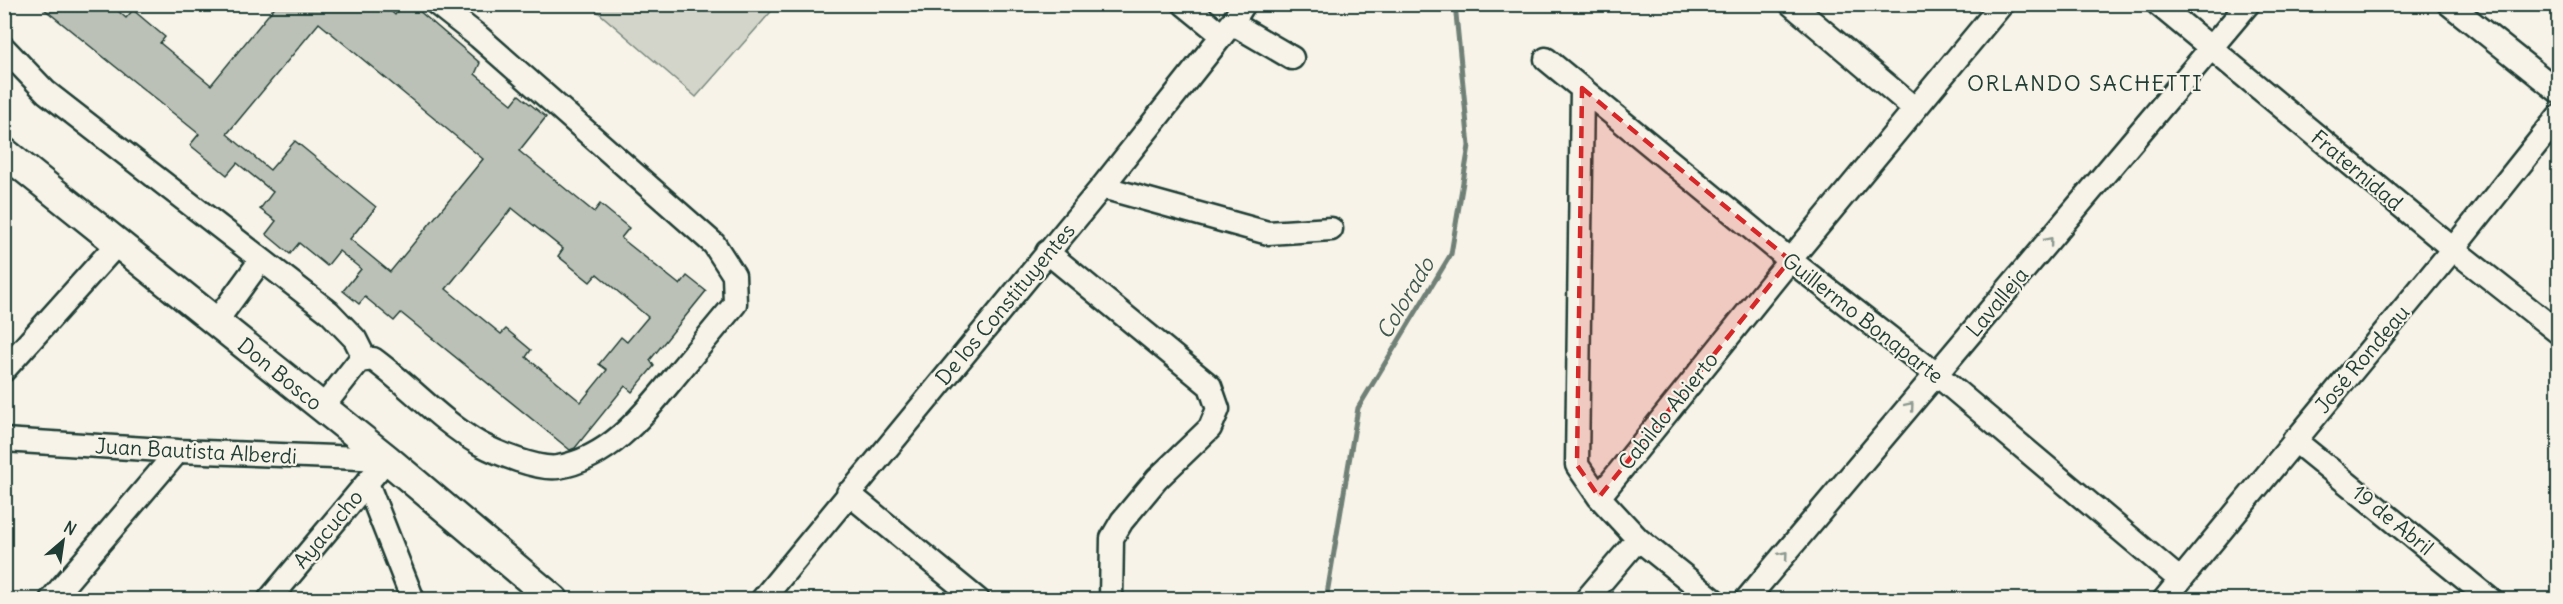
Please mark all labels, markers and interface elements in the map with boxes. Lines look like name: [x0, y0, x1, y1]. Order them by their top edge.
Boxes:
district label: ORLANDO SACHETTI: [1967, 69, 2203, 97]
street label: Fraternidad: [2306, 124, 2408, 216]
street label: De los Constituyentes: [929, 217, 1081, 391]
one-way arrow: [2042, 237, 2053, 248]
street label: Guillermo Bonaparte: [1777, 247, 1949, 389]
water label: Colorado: [1370, 251, 1441, 344]
street label: Lavalleja: [1960, 262, 2034, 342]
street label: José Rondeau: [2309, 299, 2415, 419]
street label: Don Bosco: [232, 332, 328, 416]
street label: Cabildo Abierto: [1612, 346, 1724, 476]
one-way arrow: [1902, 402, 1913, 413]
street label: Juan Bautista Alberdi: [95, 432, 297, 470]
street label: 19 de Abril: [2347, 479, 2439, 561]
street label: Ayacucho: [287, 484, 369, 574]
north arrow: [33, 511, 93, 571]
text: N: [61, 516, 80, 539]
one-way arrow: [1777, 551, 1788, 562]

